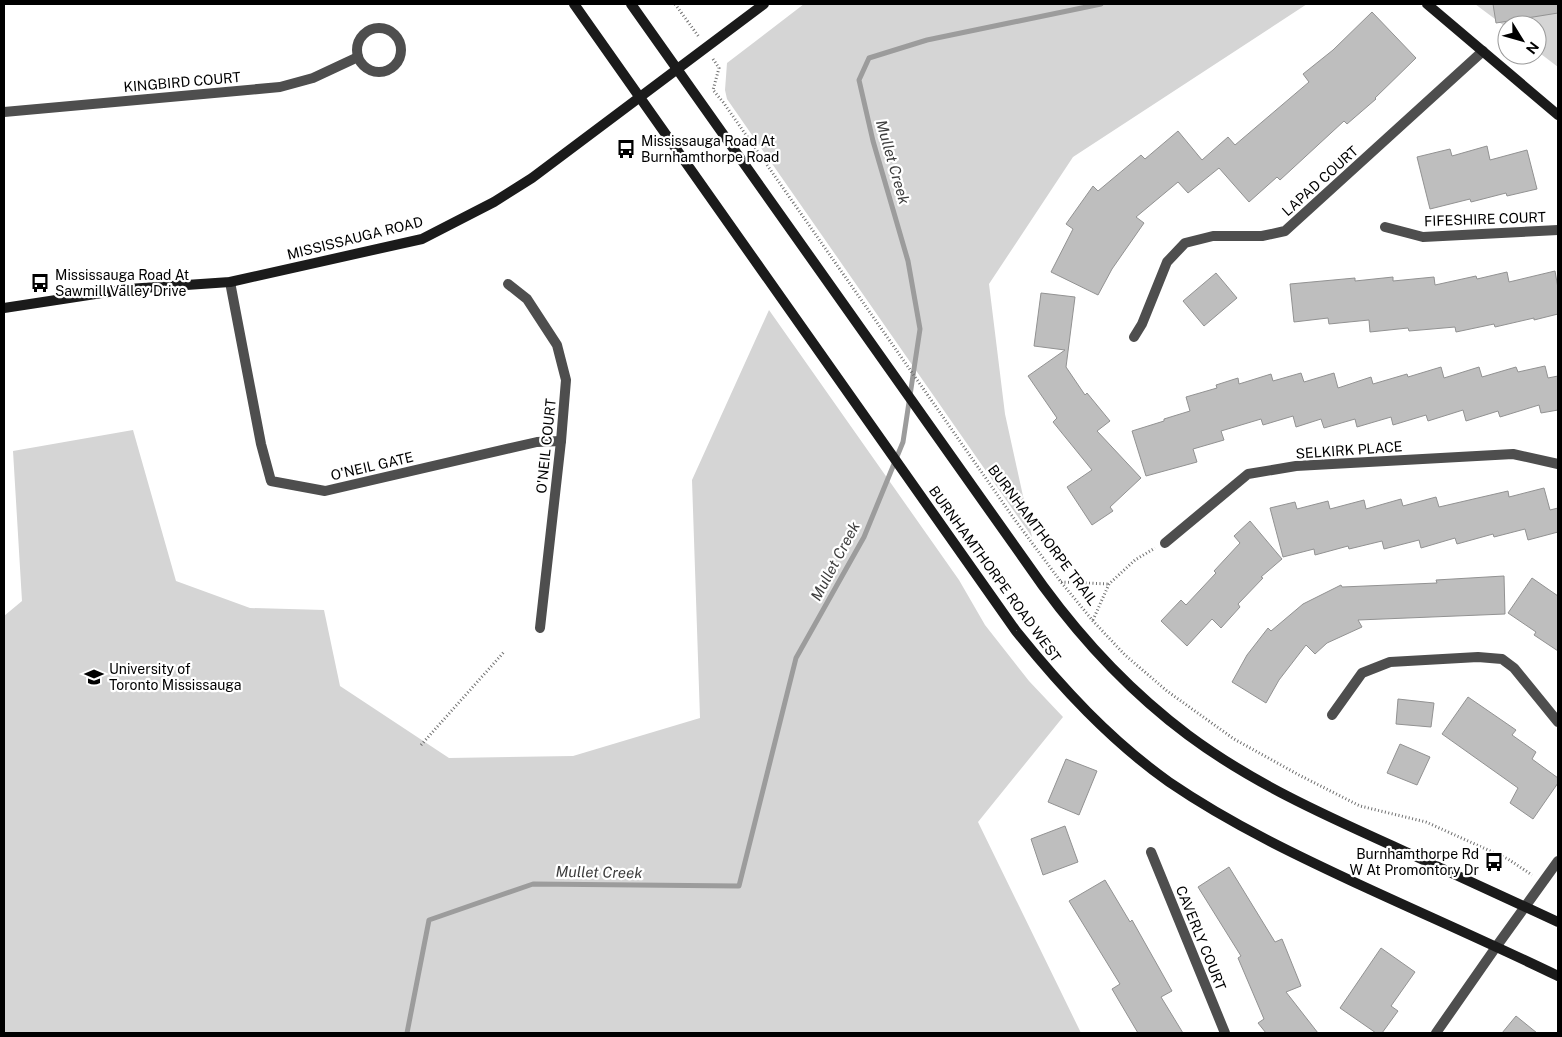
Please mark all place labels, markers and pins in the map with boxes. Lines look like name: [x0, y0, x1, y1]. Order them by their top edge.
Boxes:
place label: Mississauga Road At Burnhamthorpe Road: [641, 133, 779, 165]
bus stop icon: Mississauga Road At Burnhamthorpe Road: [615, 138, 637, 160]
place label: Mississauga Road At Sawmill Valley Drive: [55, 267, 189, 299]
bus stop icon: Mississauga Road At Sawmill Valley Drive: [29, 272, 51, 294]
place label: University of Toronto Mississauga: [109, 661, 242, 693]
school or university icon: University of Toronto Mississauga: [83, 666, 105, 688]
place label: Burnhamthorpe Rd W At Promontory Dr: [1349, 846, 1479, 878]
bus stop icon: Burnhamthorpe Rd W At Promontory Dr: [1483, 851, 1505, 873]

